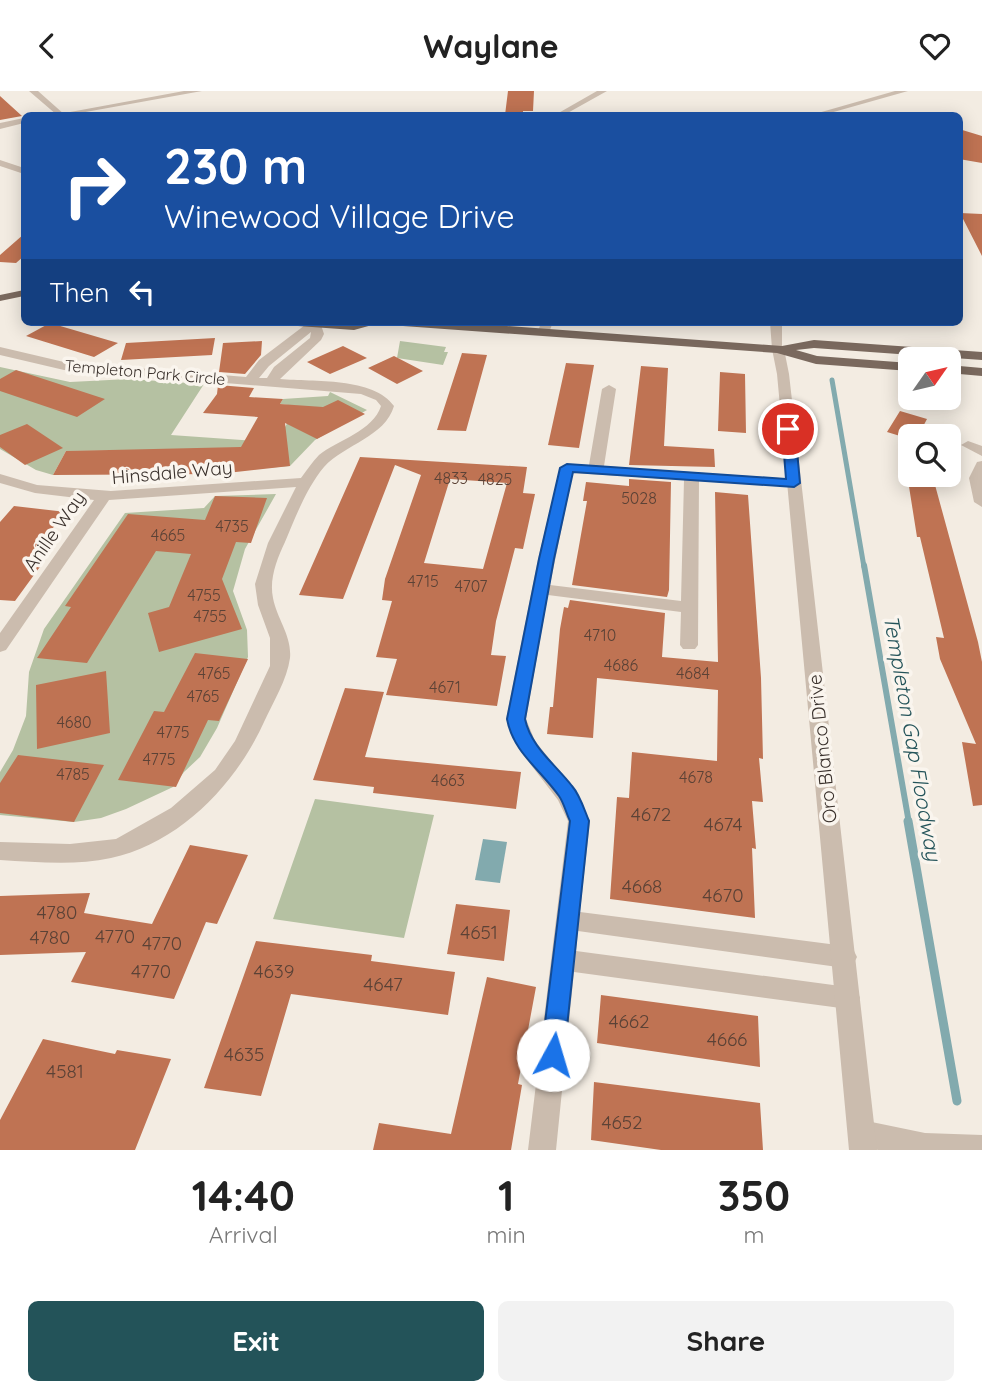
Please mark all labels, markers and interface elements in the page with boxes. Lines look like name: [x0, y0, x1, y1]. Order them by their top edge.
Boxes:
text: Waylane: [423, 26, 559, 66]
icon: back: [28, 27, 66, 65]
icon: heart: [916, 27, 954, 65]
text: 230 m: [164, 135, 307, 196]
icon: right: [49, 140, 140, 231]
text: Winewood Village Drive: [164, 196, 515, 236]
icon: left: [123, 273, 161, 311]
text: Then: [49, 276, 109, 309]
north arrow: [898, 347, 961, 409]
map controls: [898, 347, 961, 487]
street label: Templeton Park Circle: [64, 355, 226, 389]
pin: [758, 399, 818, 459]
icon: arrive: [769, 410, 807, 448]
button: search: [898, 424, 961, 487]
street label: Hinsdale Way: [111, 455, 233, 489]
house number: 4833: [434, 468, 468, 488]
house number: 4825: [478, 469, 512, 489]
street label: Anille Way: [18, 486, 90, 576]
house number: 5028: [621, 488, 657, 508]
house number: 4735: [215, 516, 249, 536]
house number: 4665: [151, 525, 185, 545]
house number: 4715: [407, 571, 439, 591]
house number: 4707: [454, 576, 488, 596]
house number: 4755: [187, 585, 221, 605]
house number: 4755: [193, 606, 227, 626]
water label: Templeton Gap Floodway: [879, 613, 948, 864]
house number: 4710: [584, 625, 616, 645]
house number: 4686: [604, 655, 639, 675]
house number: 4765: [197, 663, 231, 683]
house number: 4684: [676, 663, 710, 683]
street label: Oro Blanco Drive: [802, 673, 842, 825]
house number: 4671: [429, 677, 461, 697]
house number: 4765: [186, 686, 220, 706]
house number: 4680: [56, 712, 92, 732]
house number: 4775: [156, 722, 190, 742]
house number: 4775: [142, 749, 176, 769]
house number: 4785: [56, 764, 90, 784]
house number: 4678: [679, 767, 713, 787]
house number: 4663: [431, 770, 465, 790]
house number: 4672: [631, 802, 671, 826]
house number: 4674: [703, 812, 743, 836]
house number: 4668: [622, 874, 662, 898]
house number: 4670: [702, 883, 744, 907]
house number: 4780: [37, 900, 77, 924]
house number: 4651: [460, 920, 498, 944]
house number: 4770: [95, 924, 135, 948]
house number: 4780: [30, 925, 70, 949]
house number: 4770: [142, 931, 182, 955]
house number: 4770: [131, 959, 171, 983]
house number: 4639: [254, 959, 294, 983]
house number: 4647: [363, 972, 403, 996]
house number: 4662: [609, 1009, 649, 1033]
position arrow: [516, 1018, 590, 1092]
house number: 4666: [707, 1027, 747, 1051]
house number: 4635: [224, 1042, 264, 1066]
house number: 4581: [46, 1059, 84, 1083]
house number: 4652: [601, 1110, 643, 1134]
text: 14:40: [192, 1169, 295, 1222]
text: 1: [498, 1169, 514, 1222]
text: 350: [718, 1169, 790, 1222]
text: Arrival: [209, 1220, 278, 1249]
text: min: [487, 1220, 526, 1249]
text: m: [743, 1220, 764, 1249]
button: Exit: [28, 1301, 484, 1381]
button: Share: [498, 1301, 954, 1381]

